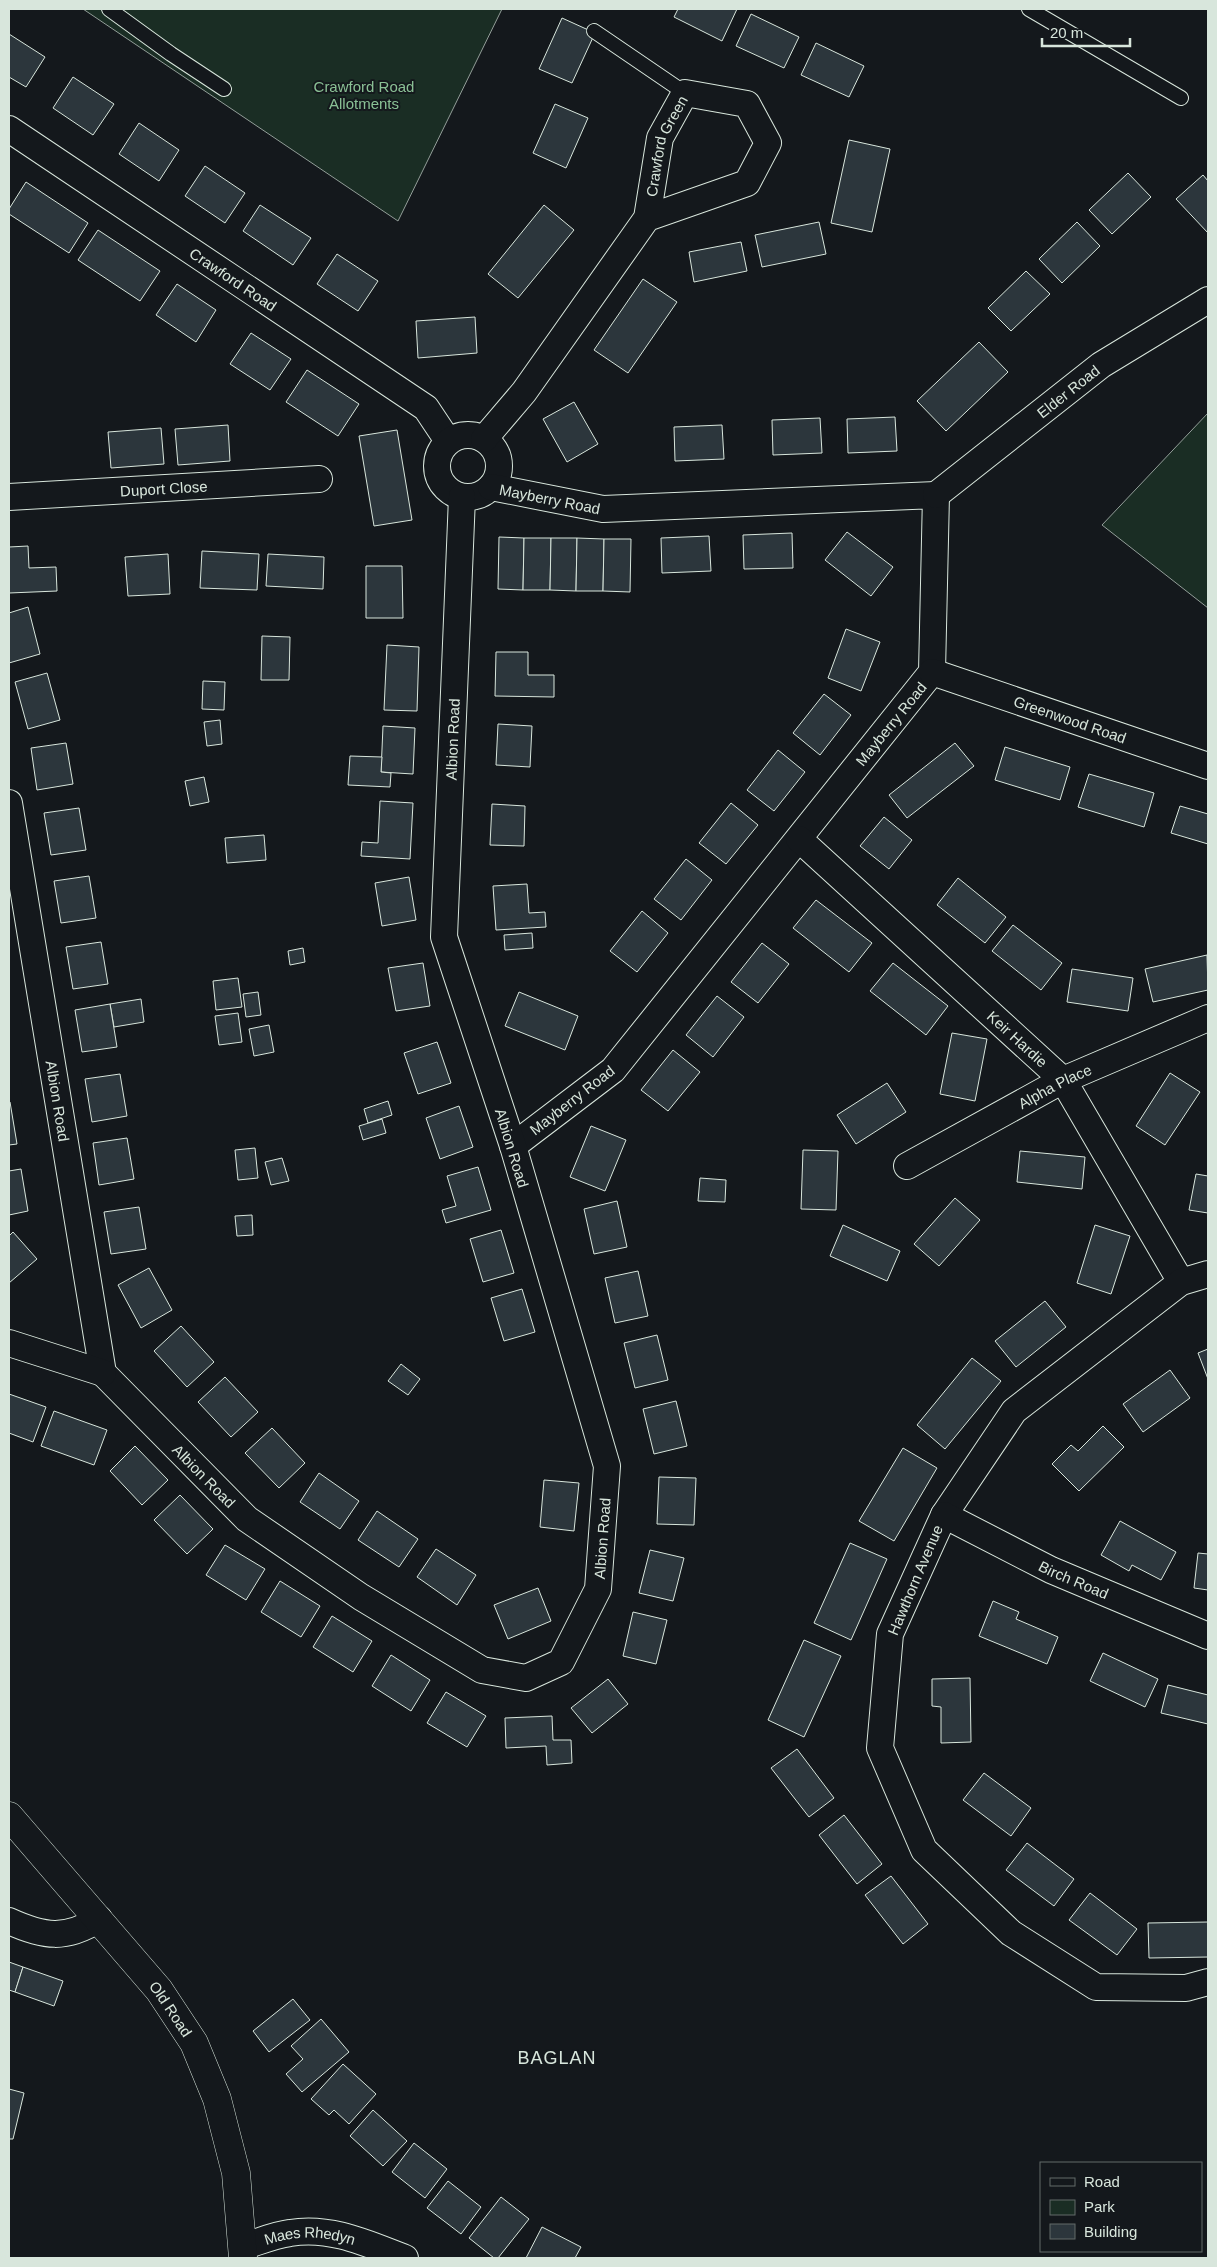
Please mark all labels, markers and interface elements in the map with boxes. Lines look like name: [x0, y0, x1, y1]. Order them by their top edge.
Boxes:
scale bar: [1042, 15, 1130, 47]
text: 20 m: [1050, 24, 1083, 41]
park label: Crawford Road Allotments: [314, 78, 414, 112]
street label: Crawford Green: [642, 92, 691, 198]
street label: Crawford Road: [187, 244, 280, 314]
street label: Elder Road: [1033, 361, 1103, 421]
street label: Duport Close: [120, 477, 208, 499]
street label: Mayberry Road: [498, 480, 602, 517]
street label: Mayberry Road: [852, 679, 930, 769]
street label: Greenwood Road: [1012, 692, 1129, 746]
street label: Albion Road: [442, 698, 462, 781]
street label: Keir Hardie: [984, 1007, 1051, 1070]
street label: Albion Road: [43, 1059, 73, 1143]
street label: Alpha Place: [1015, 1060, 1094, 1112]
street label: Mayberry Road: [526, 1062, 618, 1138]
street label: Albion Road: [492, 1106, 532, 1190]
street label: Albion Road: [170, 1441, 239, 1511]
street label: Albion Road: [590, 1497, 613, 1580]
street label: Hawthorn Avenue: [884, 1522, 946, 1638]
street label: Birch Road: [1036, 1557, 1111, 1602]
street label: Old Road: [146, 1977, 196, 2040]
district label: BAGLAN: [517, 2048, 597, 2068]
legend: [1040, 2162, 1202, 2252]
text: Road: [1084, 2173, 1120, 2190]
text: Park: [1084, 2198, 1115, 2215]
street label: Maes Rhedyn: [262, 2223, 358, 2248]
text: Building: [1084, 2223, 1137, 2240]

